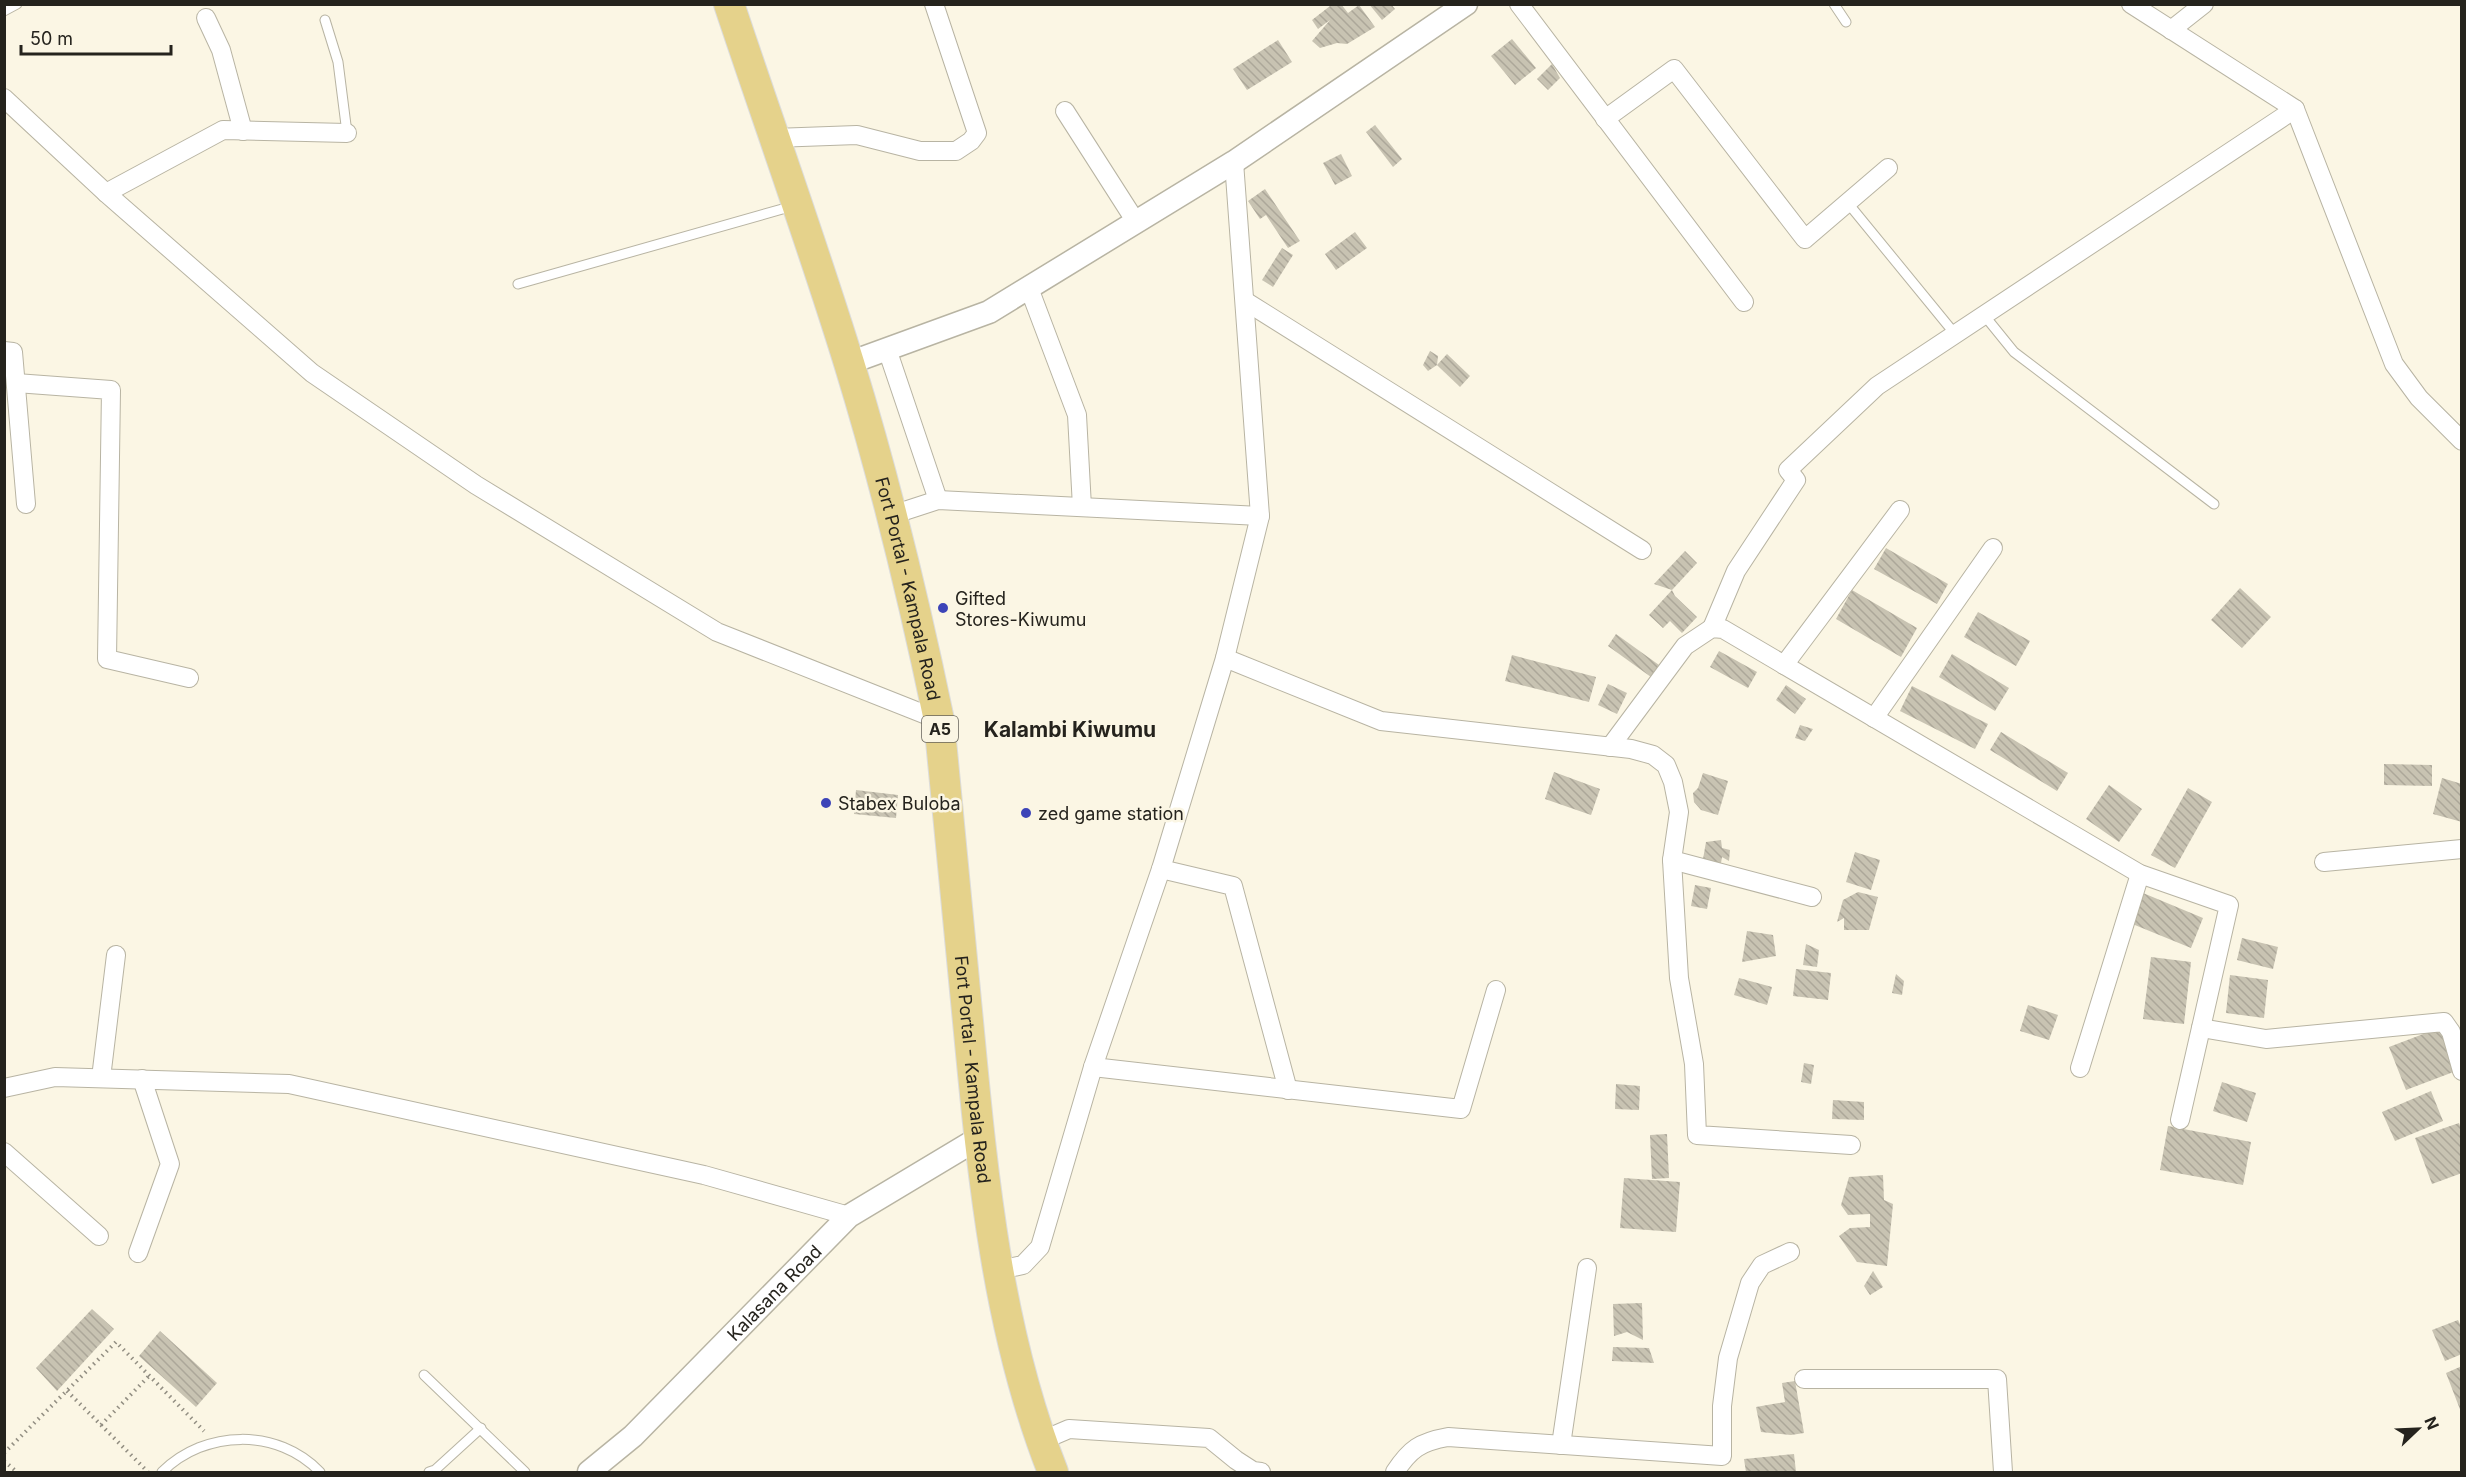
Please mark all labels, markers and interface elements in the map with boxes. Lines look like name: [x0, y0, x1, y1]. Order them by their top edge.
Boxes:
scale bar: [21, 18, 171, 56]
text: 50 m: [30, 28, 73, 49]
street label: Fort Portal - Kampala Road: [872, 475, 945, 702]
place label: Gifted Stores-Kiwumu: [955, 588, 1086, 630]
marker: Gifted Stores-Kiwumu: [936, 601, 950, 615]
road number: A5: [922, 716, 958, 742]
district label: Kalambi Kiwumu: [984, 717, 1156, 742]
place label: Stabex Buloba: [838, 793, 961, 814]
marker: Stabex Buloba: [819, 796, 833, 810]
place label: zed game station: [1038, 803, 1184, 824]
marker: zed game station: [1019, 806, 1033, 820]
street label: Fort Portal - Kampala Road: [951, 955, 996, 1185]
street label: Kalasana Road: [722, 1240, 825, 1345]
north arrow: [2388, 1399, 2448, 1459]
text: N: [2420, 1414, 2443, 1433]

